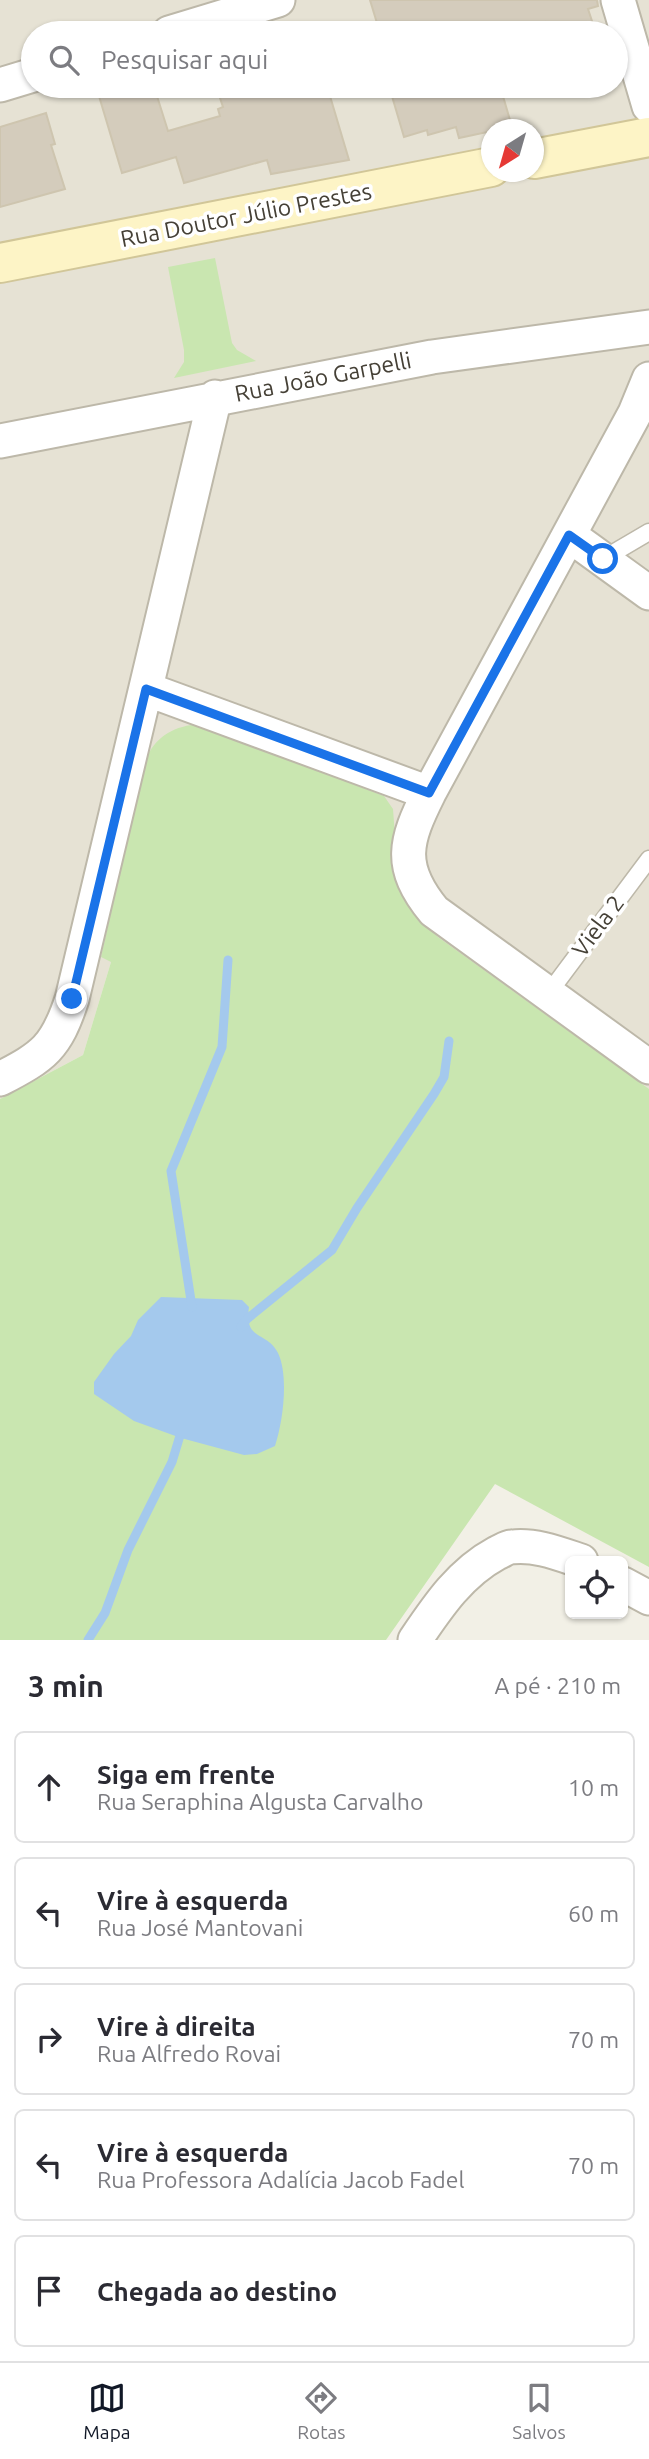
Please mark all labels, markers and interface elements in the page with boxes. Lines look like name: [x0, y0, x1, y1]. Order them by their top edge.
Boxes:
search box: [21, 21, 628, 98]
icon: search: [45, 41, 83, 79]
text: Pesquisar aqui: [101, 45, 268, 74]
north arrow: [481, 119, 544, 182]
street label: Rua Doutor Júlio Prestes: [118, 178, 374, 251]
street label: Rua João Garpelli: [232, 347, 413, 406]
route start: [587, 543, 618, 574]
street label: Viela 2: [567, 890, 629, 961]
route end: [56, 983, 87, 1014]
map controls: [565, 1556, 628, 1619]
button: locate: [565, 1556, 628, 1619]
text: 3 min: [28, 1669, 104, 1703]
text: A pé · 210 m: [494, 1673, 621, 1698]
text: Siga em frente: [97, 1760, 275, 1789]
icon: ahead: [30, 1768, 68, 1806]
text: 10 m: [568, 1775, 619, 1800]
text: Rua Seraphina Algusta Carvalho: [97, 1789, 423, 1814]
text: Vire à esquerda: [97, 1886, 288, 1915]
icon: left: [30, 1894, 68, 1932]
text: 60 m: [568, 1901, 619, 1926]
text: Rua José Mantovani: [97, 1915, 303, 1940]
text: Vire à direita: [97, 2012, 256, 2041]
icon: right: [30, 2020, 68, 2058]
text: 70 m: [568, 2027, 619, 2052]
text: Rua Alfredo Rovai: [97, 2041, 281, 2066]
text: Vire à esquerda: [97, 2138, 288, 2167]
icon: left: [30, 2146, 68, 2184]
text: 70 m: [568, 2153, 619, 2178]
text: Rua Professora Adalícia Jacob Fadel: [97, 2167, 464, 2192]
icon: arrive: [30, 2272, 68, 2310]
text: Chegada ao destino: [97, 2277, 337, 2306]
tab: Mapa: [83, 2379, 131, 2443]
tab: Rotas: [297, 2379, 346, 2443]
tab: Salvos: [512, 2379, 566, 2443]

